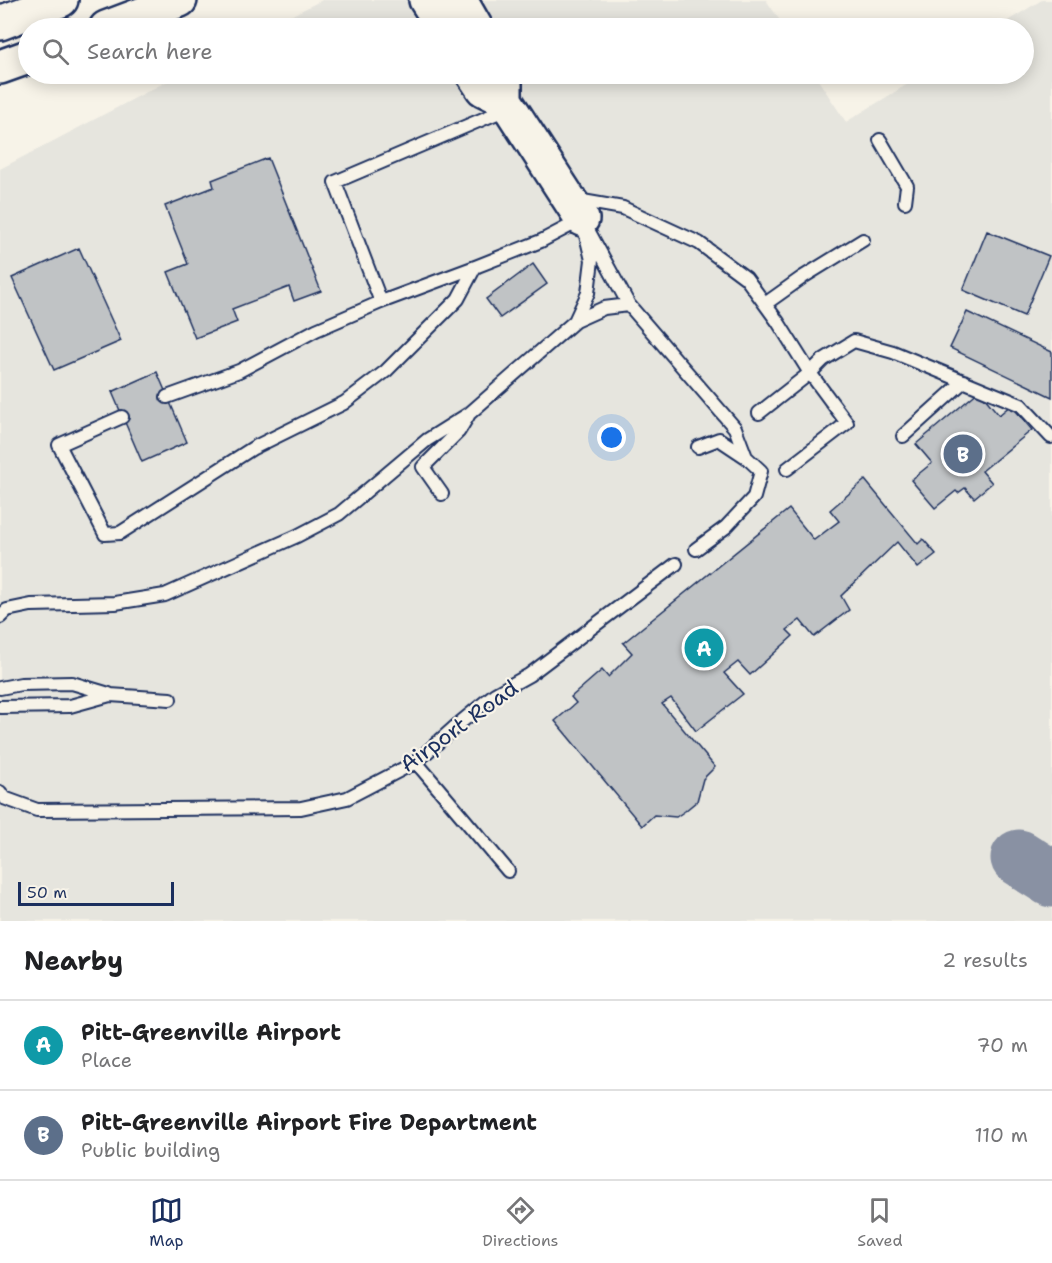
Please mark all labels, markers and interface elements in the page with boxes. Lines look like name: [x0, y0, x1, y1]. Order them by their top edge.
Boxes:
search box: [18, 18, 1034, 84]
icon: search: [39, 35, 72, 68]
text: Search here: [87, 37, 213, 66]
your location: [597, 423, 626, 452]
pin: B: [944, 432, 982, 476]
pin: A: [684, 626, 724, 670]
street label: Airport Road: [394, 673, 524, 779]
scale bar: [18, 879, 174, 906]
text: 50 m: [27, 882, 67, 903]
text: Nearby: [24, 943, 123, 978]
text: 2 results: [942, 947, 1028, 973]
text: Pitt-Greenville Airport: [81, 1018, 341, 1047]
text: A: [36, 1032, 51, 1058]
text: 70 m: [976, 1032, 1028, 1058]
text: Place: [81, 1047, 132, 1073]
text: Pitt-Greenville Airport Fire Department: [81, 1108, 537, 1137]
text: B: [37, 1122, 50, 1148]
text: 110 m: [974, 1122, 1028, 1148]
text: Public building: [81, 1137, 220, 1163]
tab: Map: [149, 1194, 184, 1251]
tab: Directions: [482, 1194, 559, 1251]
tab: Saved: [857, 1194, 903, 1251]

